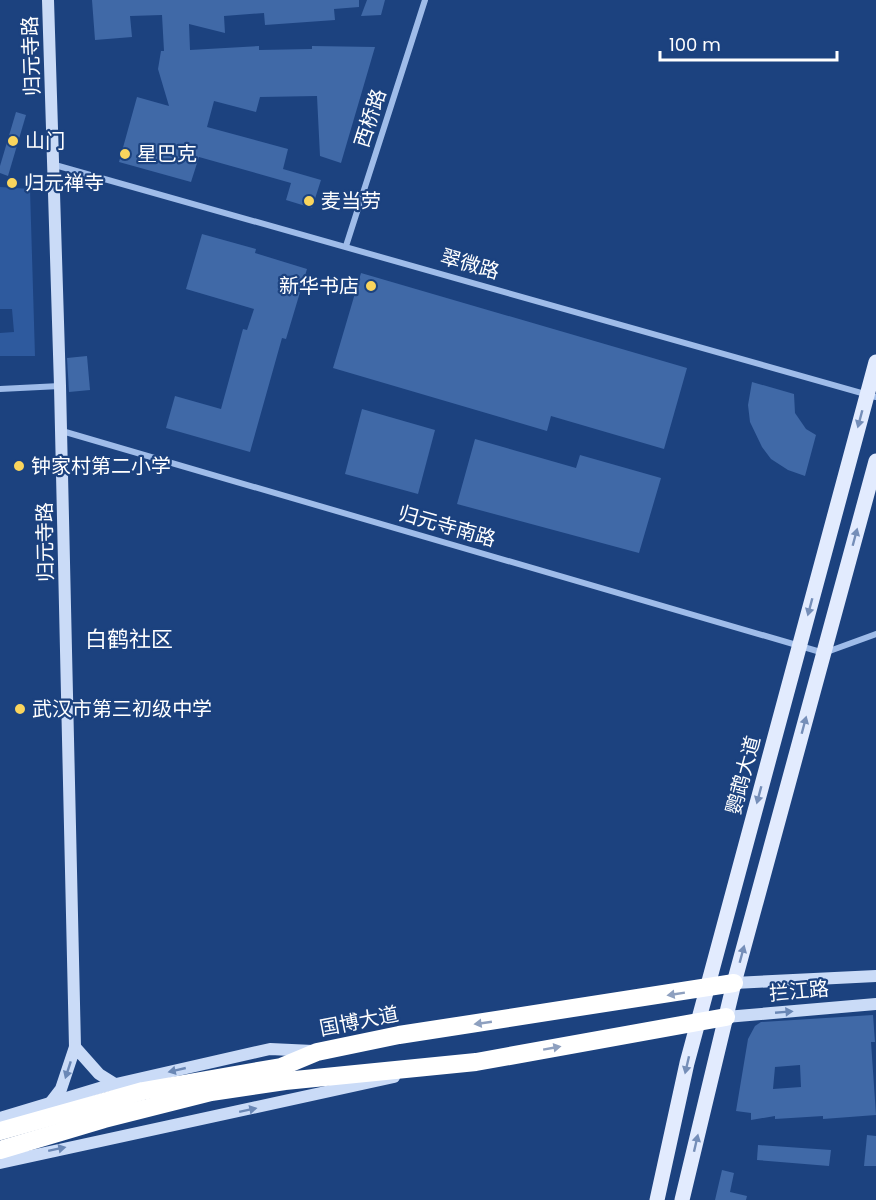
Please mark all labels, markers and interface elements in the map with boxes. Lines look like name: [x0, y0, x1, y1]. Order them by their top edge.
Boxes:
street label: 归元寺路: [16, 16, 46, 96]
scale bar: [660, 24, 837, 62]
text: 100 m: [669, 32, 721, 57]
street label: 西桥路: [347, 85, 393, 151]
place label: 山门: [25, 127, 65, 155]
marker: 山门: [6, 134, 20, 148]
place label: 星巴克: [137, 140, 197, 168]
marker: 星巴克: [118, 147, 132, 161]
place label: 归元禅寺: [24, 169, 104, 197]
marker: 归元禅寺: [5, 176, 19, 190]
place label: 麦当劳: [321, 187, 381, 215]
marker: 麦当劳: [302, 194, 316, 208]
street label: 翠微路: [437, 242, 503, 286]
place label: 新华书店: [279, 272, 359, 300]
marker: 新华书店: [364, 279, 378, 293]
one-way arrow: [855, 410, 865, 428]
place label: 钟家村第二小学: [31, 452, 171, 480]
marker: 钟家村第二小学: [12, 459, 26, 473]
street label: 归元寺南路: [395, 499, 499, 553]
street label: 归元寺路: [30, 502, 60, 582]
one-way arrow: [851, 528, 861, 546]
one-way arrow: [804, 598, 814, 616]
district label: 白鹤社区: [85, 624, 173, 655]
place label: 武汉市第三初级中学: [32, 695, 212, 723]
marker: 武汉市第三初级中学: [13, 702, 27, 716]
one-way arrow: [800, 716, 809, 734]
street label: 鹦鹉大道: [719, 733, 767, 817]
one-way arrow: [754, 786, 764, 804]
one-way arrow: [738, 944, 747, 962]
street label: 拦江路: [768, 974, 830, 1008]
one-way arrow: [667, 989, 686, 998]
street label: 国博大道: [317, 1000, 401, 1042]
one-way arrow: [775, 1007, 794, 1017]
one-way arrow: [474, 1018, 493, 1027]
one-way arrow: [542, 1043, 561, 1052]
one-way arrow: [681, 1056, 691, 1074]
one-way arrow: [63, 1061, 73, 1079]
one-way arrow: [167, 1066, 186, 1075]
one-way arrow: [238, 1105, 257, 1114]
one-way arrow: [691, 1134, 701, 1152]
one-way arrow: [47, 1144, 66, 1153]

